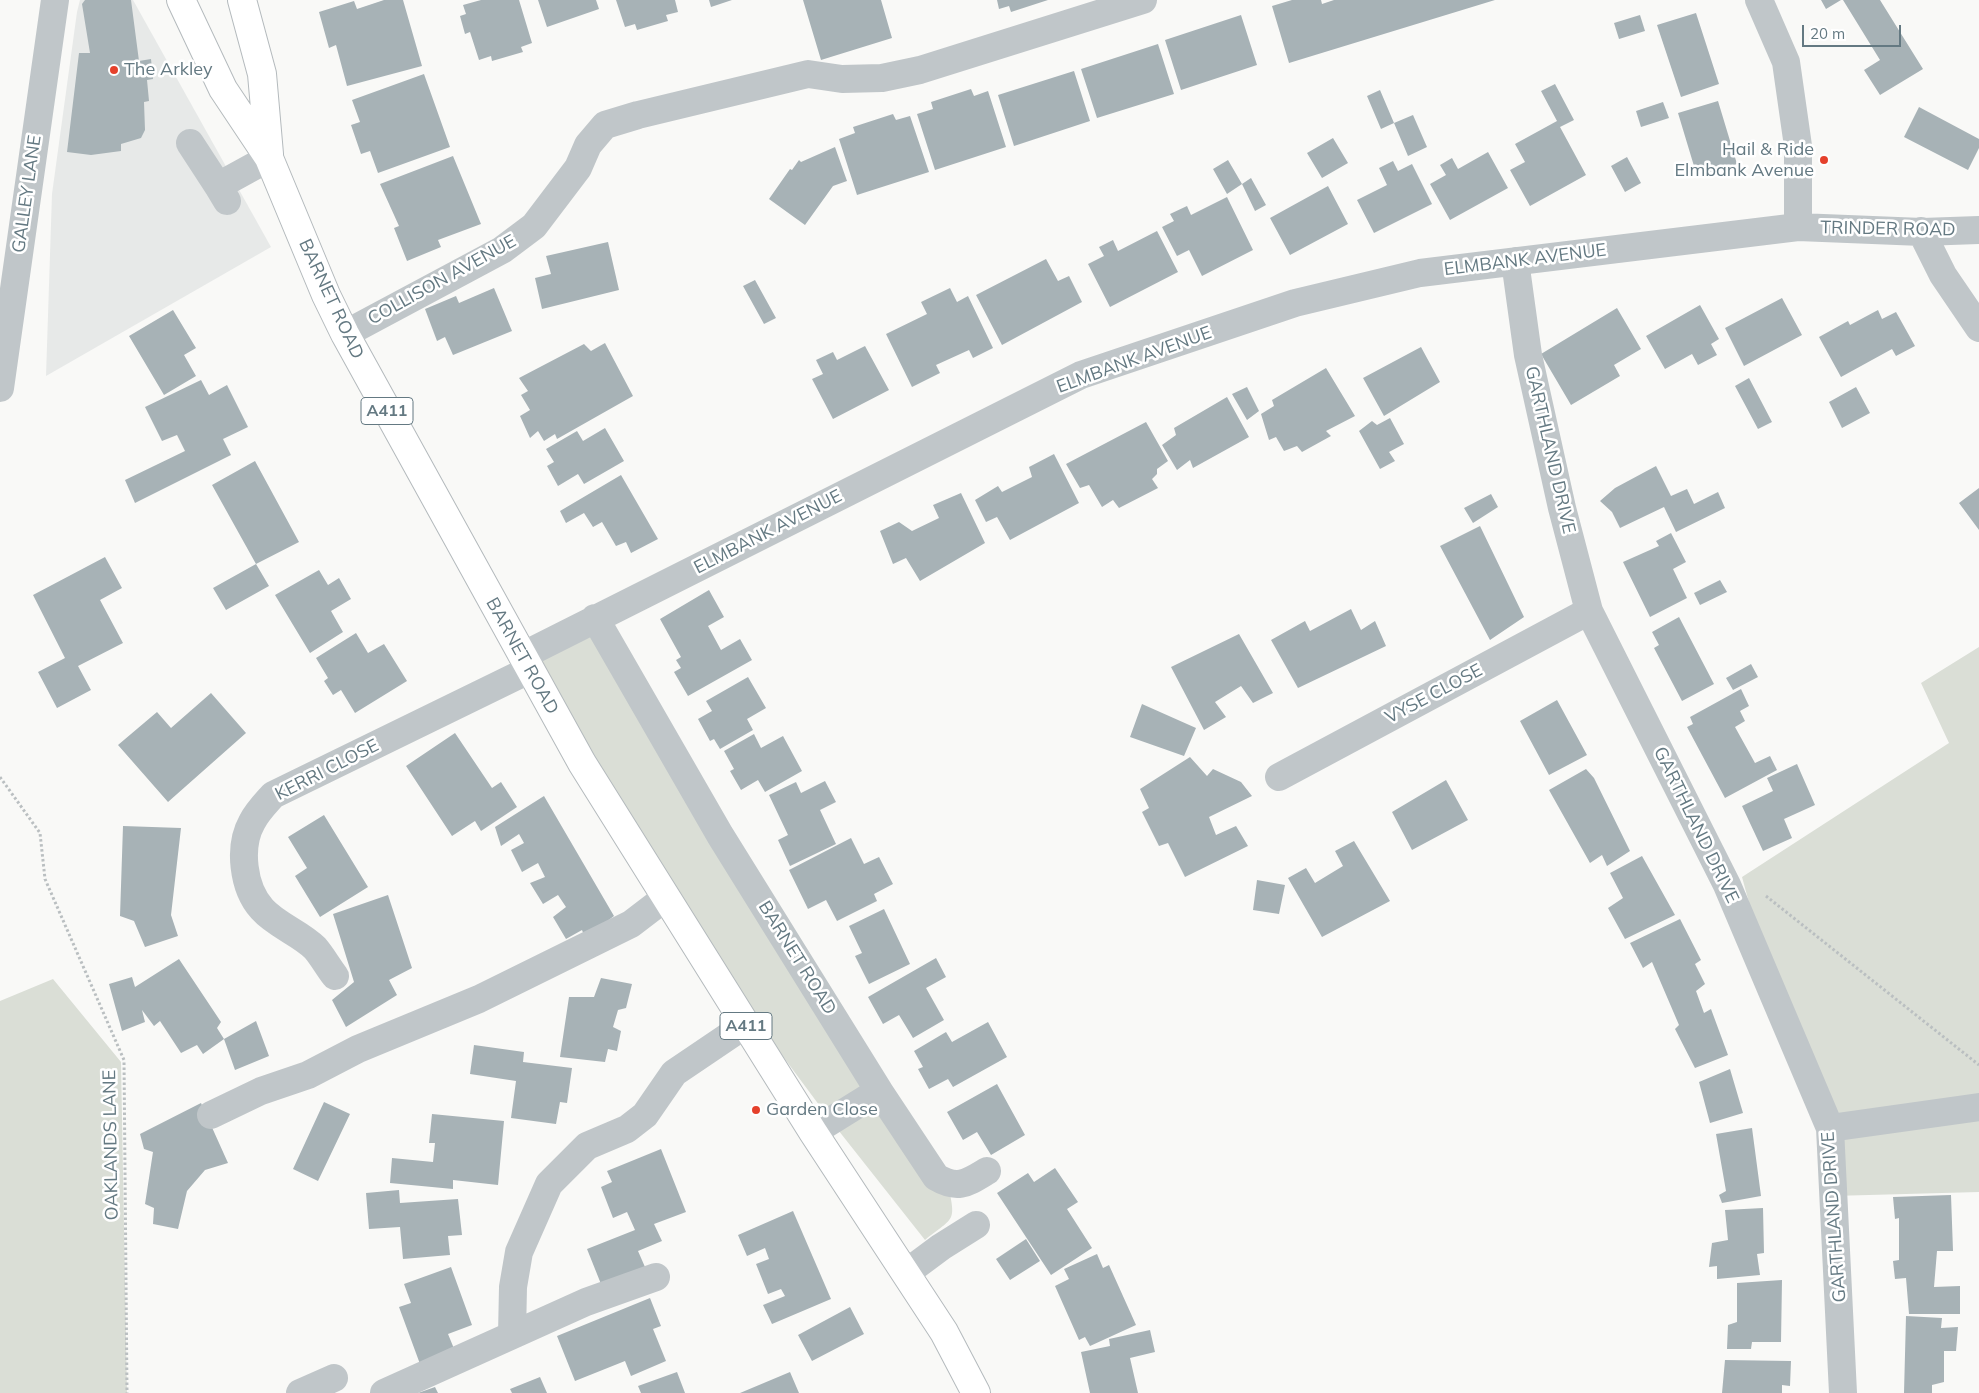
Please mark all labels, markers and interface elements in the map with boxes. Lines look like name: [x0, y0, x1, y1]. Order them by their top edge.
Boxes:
scale bar: [1804, 15, 1903, 47]
text: 20 m: [1810, 24, 1845, 43]
place label: The Arkley: [124, 59, 212, 81]
marker: The Arkley: [108, 64, 120, 76]
street label: GALLEY LANE: [8, 134, 46, 254]
place label: Hail & Ride Elmbank Avenue: [1675, 139, 1814, 182]
marker: Hail & Ride Elmbank Avenue: [1818, 154, 1830, 166]
street label: TRINDER ROAD: [1820, 217, 1956, 241]
street label: COLLISON AVENUE: [364, 230, 520, 330]
street label: BARNET ROAD: [294, 236, 368, 362]
street label: ELMBANK AVENUE: [1443, 239, 1607, 281]
street label: ELMBANK AVENUE: [1054, 322, 1214, 398]
street label: GARTHLAND DRIVE: [1520, 364, 1580, 536]
road number: A411: [361, 398, 413, 424]
street label: ELMBANK AVENUE: [690, 485, 846, 579]
street label: BARNET ROAD: [481, 594, 563, 718]
street label: VYSE CLOSE: [1382, 659, 1486, 729]
street label: KERRI CLOSE: [272, 735, 382, 805]
street label: GARTHLAND DRIVE: [1649, 743, 1743, 907]
street label: BARNET ROAD: [753, 897, 841, 1019]
road number: A411: [720, 1012, 772, 1040]
street label: OAKLANDS LANE: [99, 1070, 123, 1220]
place label: Garden Close: [766, 1099, 878, 1121]
marker: Garden Close: [750, 1104, 762, 1116]
street label: GARTHLAND DRIVE: [1817, 1131, 1851, 1303]

